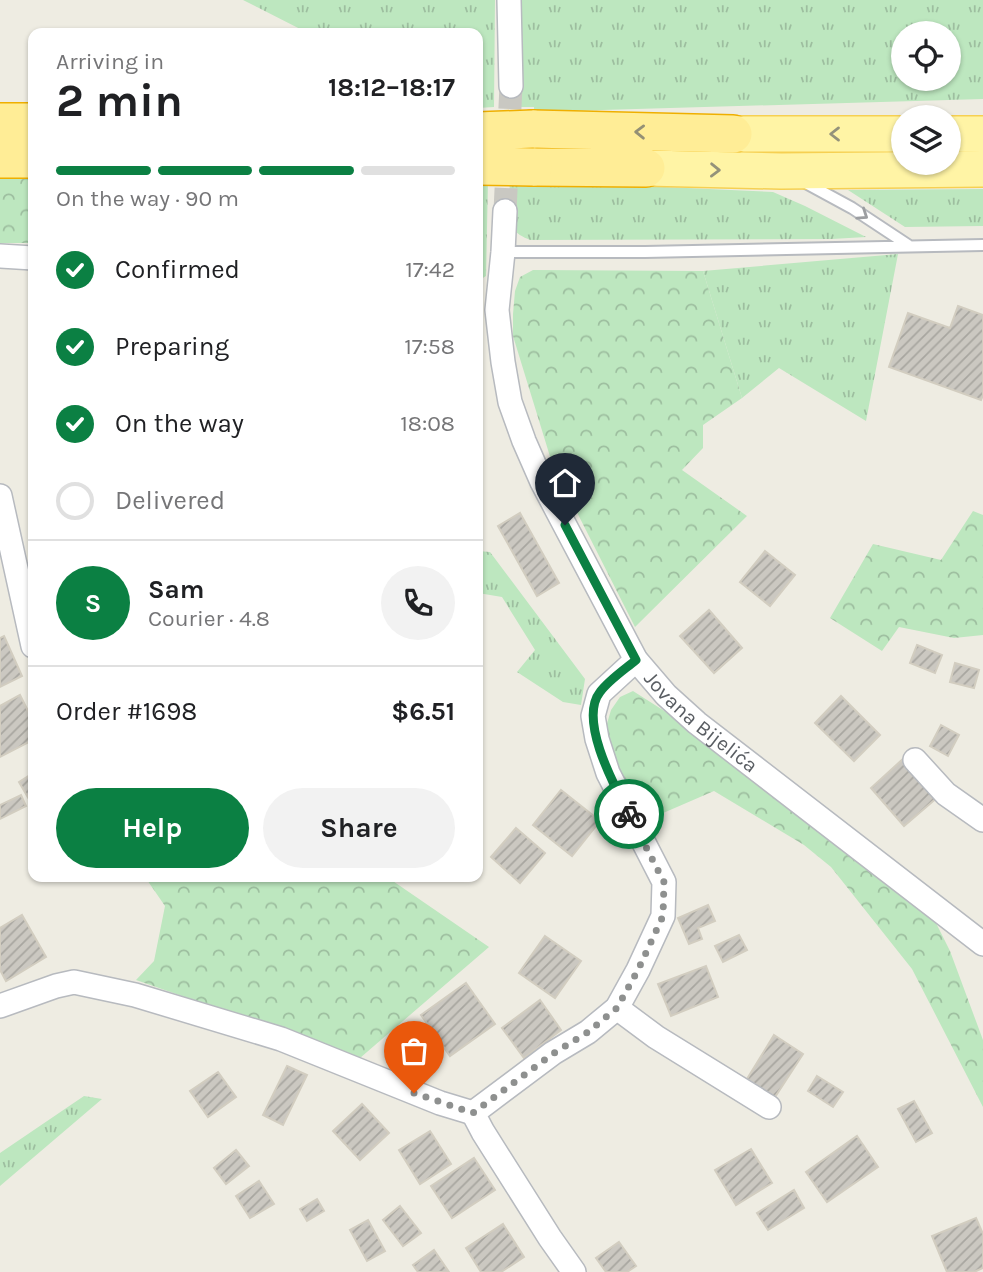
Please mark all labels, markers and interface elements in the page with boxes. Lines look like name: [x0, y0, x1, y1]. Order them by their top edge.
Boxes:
map controls: [891, 21, 961, 175]
button: locate: [891, 21, 961, 91]
text: Arriving in: [56, 48, 164, 75]
text: 18:12–18:17: [328, 72, 455, 103]
text: 2 min: [56, 74, 183, 128]
button: layers: [891, 105, 961, 175]
one-way arrow: [634, 124, 645, 139]
one-way arrow: [829, 126, 840, 142]
one-way arrow: [709, 162, 720, 177]
text: On the way · 90 m: [56, 185, 239, 212]
one-way arrow: [855, 207, 868, 220]
icon: check: [56, 251, 94, 289]
text: Confirmed: [115, 254, 240, 285]
text: 17:42: [405, 256, 455, 283]
icon: check: [56, 328, 94, 366]
text: Preparing: [115, 331, 229, 362]
text: 17:58: [404, 333, 455, 360]
icon: check: [56, 405, 94, 443]
text: On the way: [115, 408, 244, 439]
text: 18:08: [400, 410, 455, 437]
pin: [535, 453, 595, 525]
icon: home: [546, 464, 584, 502]
text: Delivered: [115, 485, 225, 516]
button: phone: [381, 566, 455, 640]
text: Sam: [148, 574, 204, 605]
text: S: [85, 588, 101, 619]
text: Courier · 4.8: [148, 605, 270, 632]
street label: Jovana Bijelića: [639, 667, 763, 778]
text: Order #1698: [56, 696, 197, 727]
text: $6.51: [391, 696, 455, 727]
courier: [594, 779, 664, 849]
button: Help: [56, 788, 249, 868]
button: Share: [263, 788, 455, 868]
icon: bike: [610, 795, 648, 833]
pin: [384, 1021, 444, 1093]
icon: bag: [395, 1032, 433, 1070]

